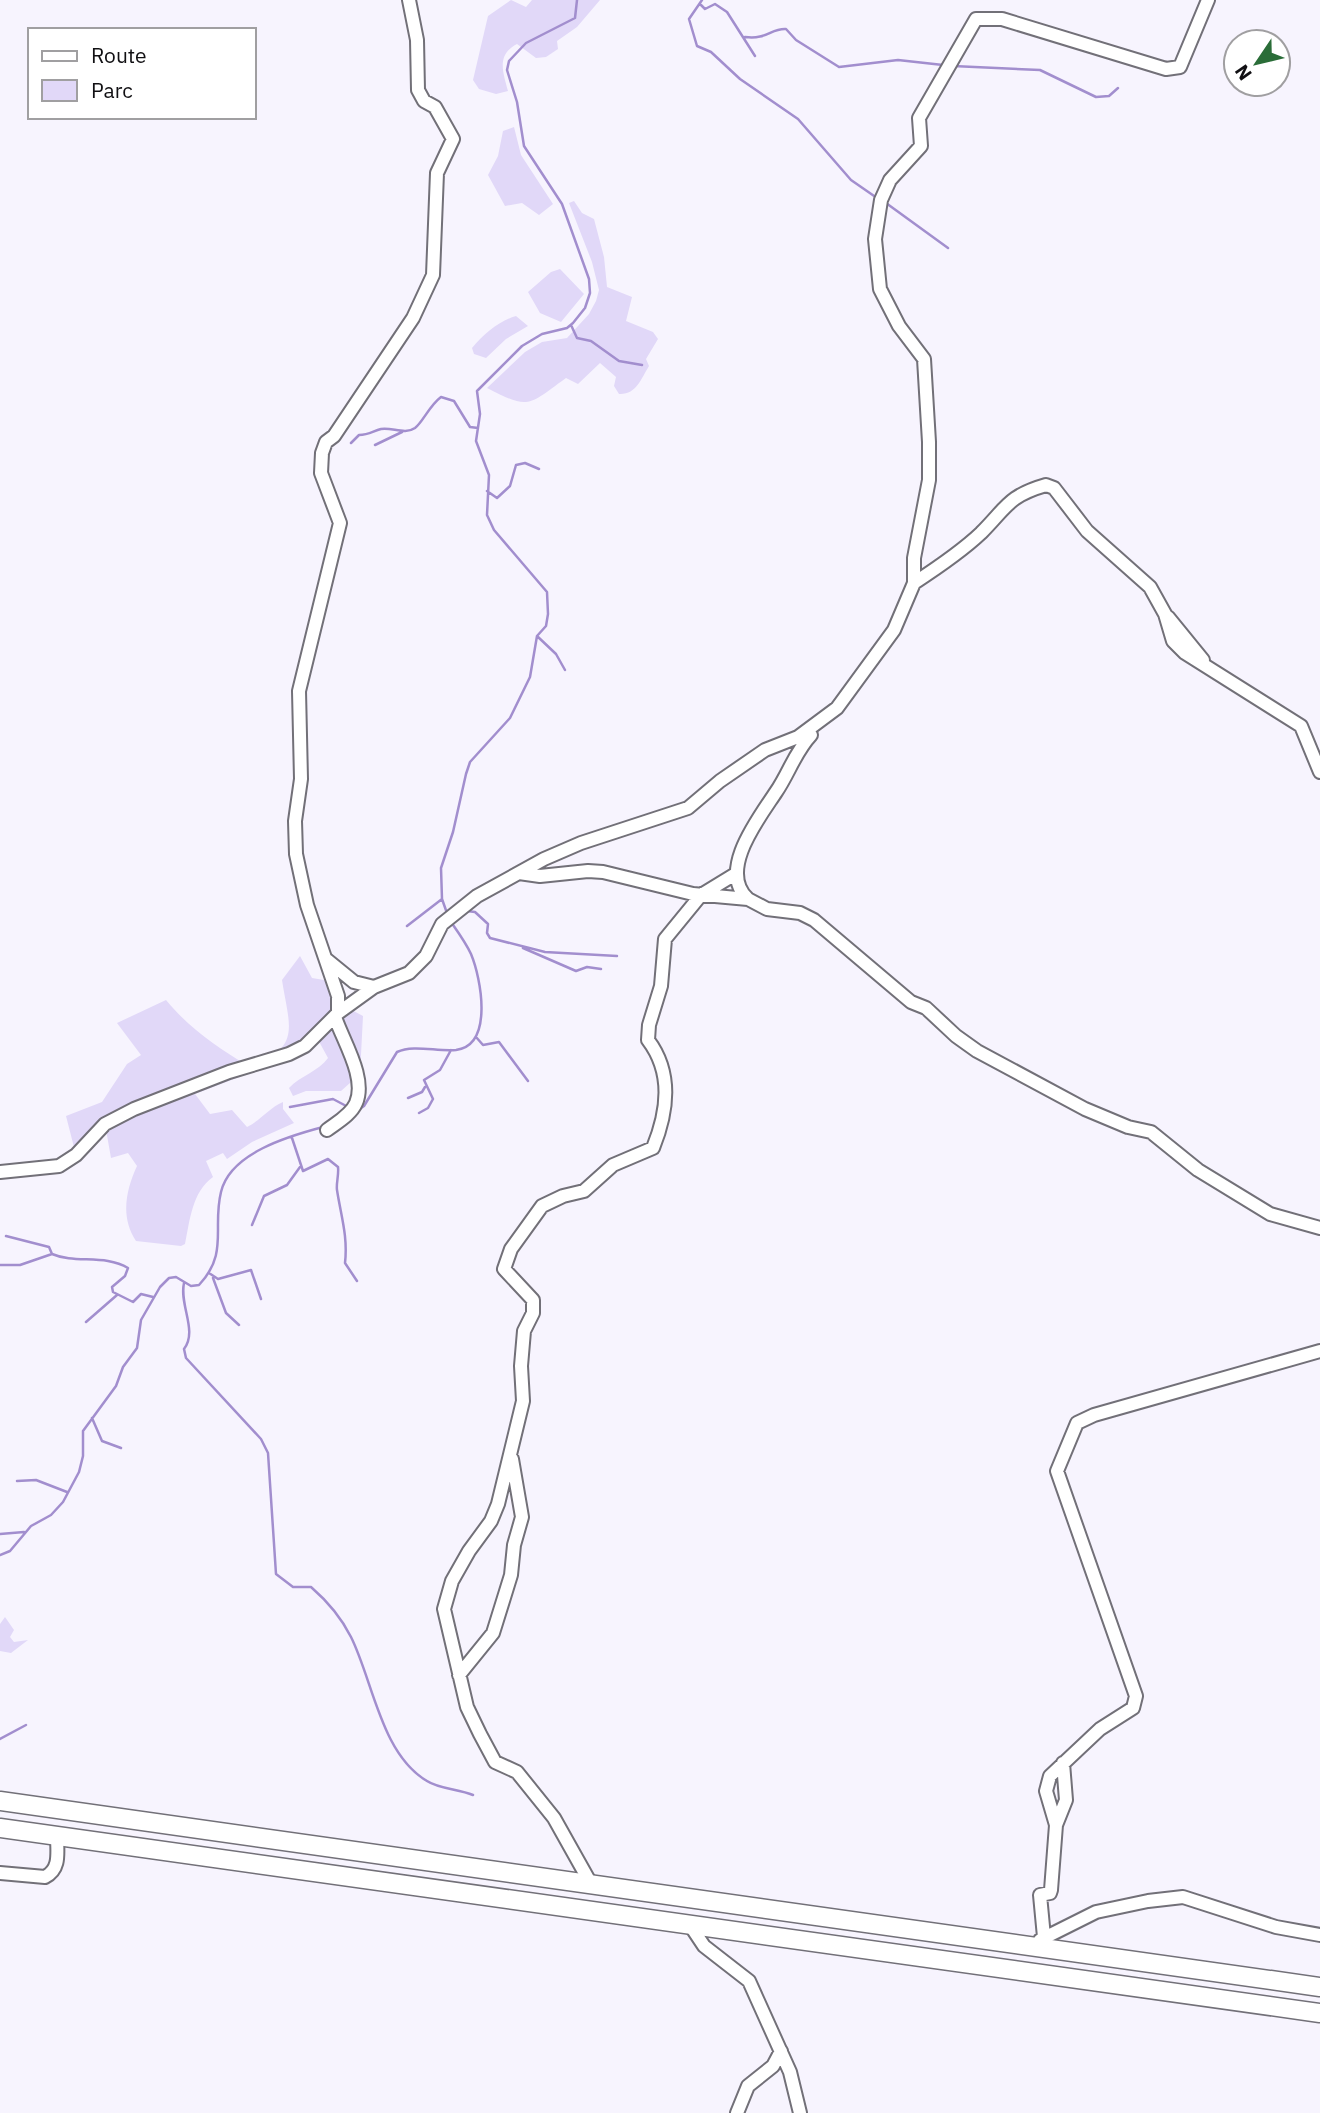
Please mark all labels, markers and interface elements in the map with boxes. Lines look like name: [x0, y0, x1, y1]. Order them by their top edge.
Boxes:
legend: [28, 28, 256, 119]
north arrow: [1222, 28, 1292, 98]
text: Route: [91, 41, 147, 69]
text: N: [1229, 60, 1257, 85]
text: Parc: [91, 76, 133, 104]

